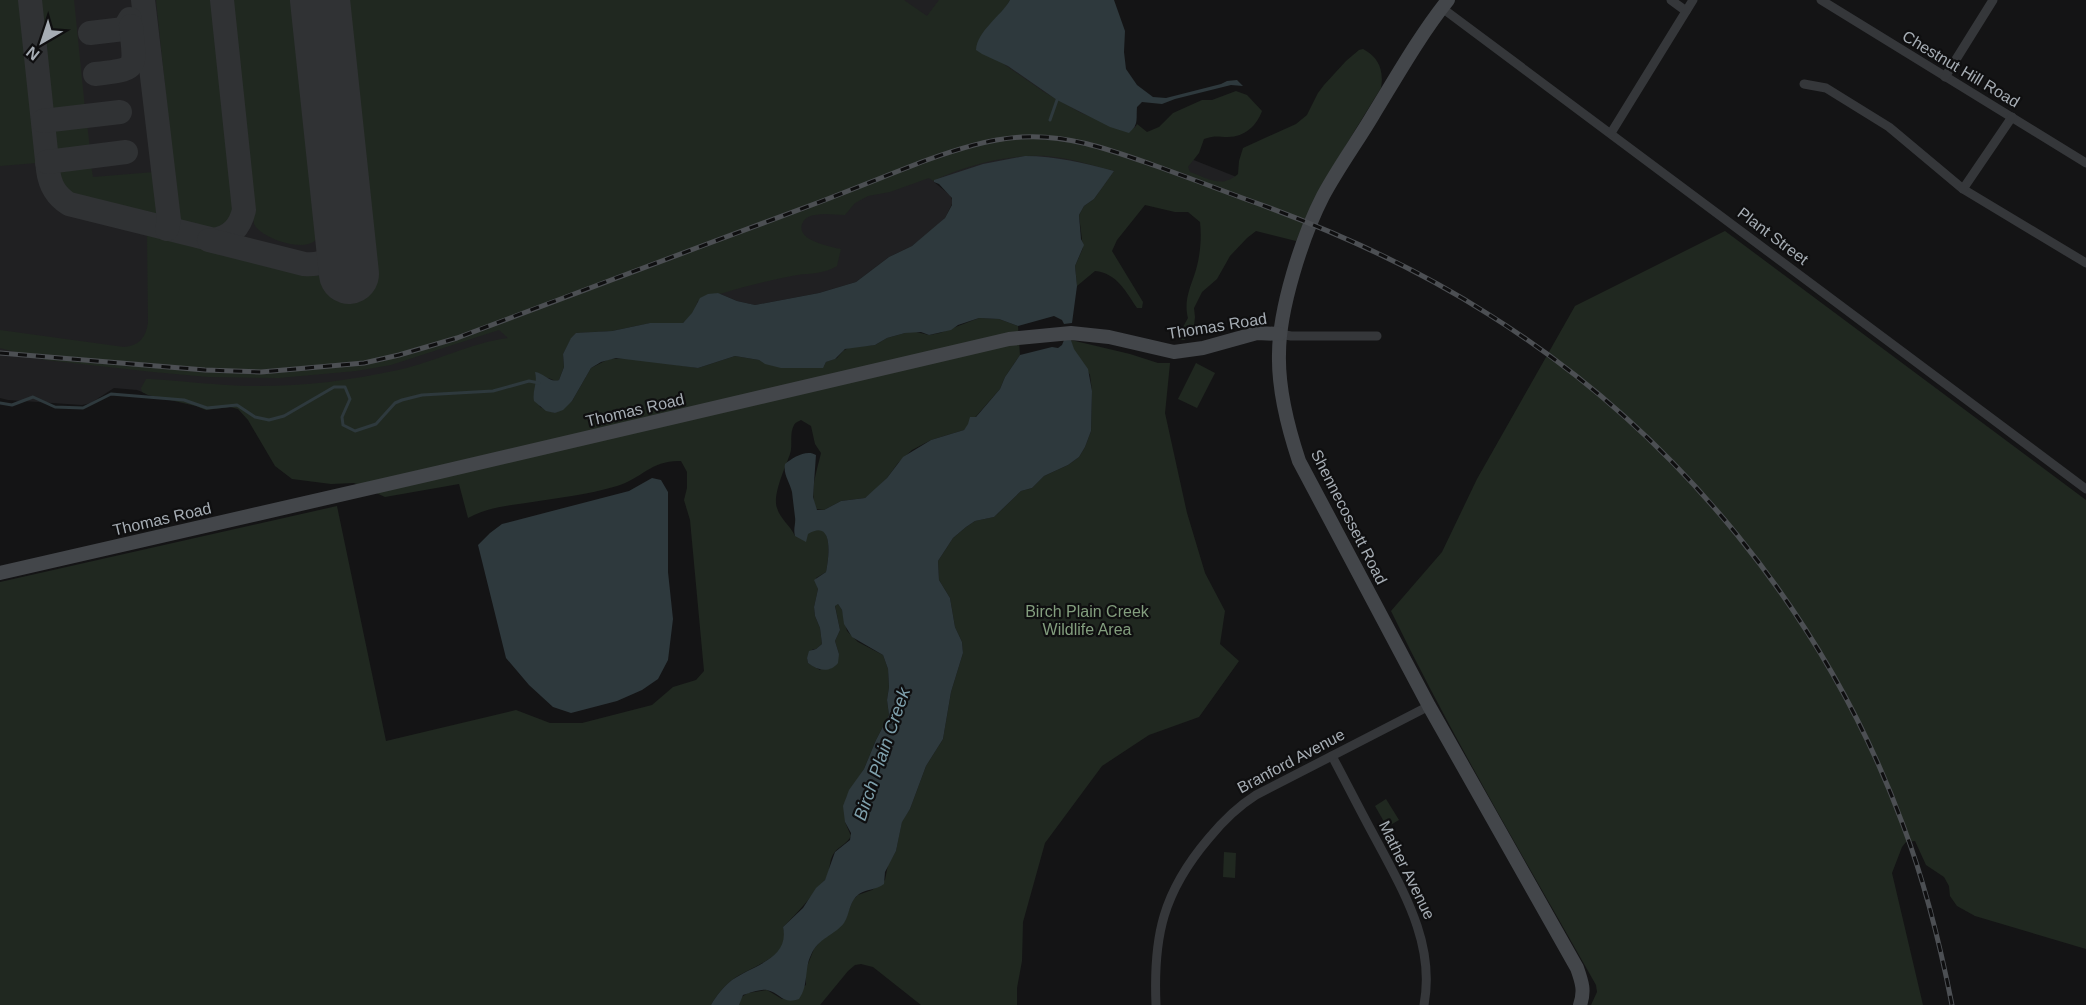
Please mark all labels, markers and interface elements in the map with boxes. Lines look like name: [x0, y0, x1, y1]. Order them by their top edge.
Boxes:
north arrow: [12, 12, 72, 72]
street label: Chestnut Hill Road: [1899, 27, 2023, 111]
text: N: [23, 43, 43, 64]
street label: Plant Street: [1734, 204, 1812, 268]
street label: Thomas Road: [1166, 310, 1268, 342]
street label: Thomas Road: [584, 390, 686, 430]
street label: Shennecossett Road: [1308, 447, 1390, 587]
street label: Thomas Road: [111, 499, 213, 539]
park label: Birch Plain Creek Wildlife Area: [1025, 603, 1150, 638]
water label: Birch Plain Creek: [850, 684, 914, 823]
street label: Branford Avenue: [1235, 726, 1348, 796]
street label: Mather Avenue: [1376, 818, 1438, 922]

